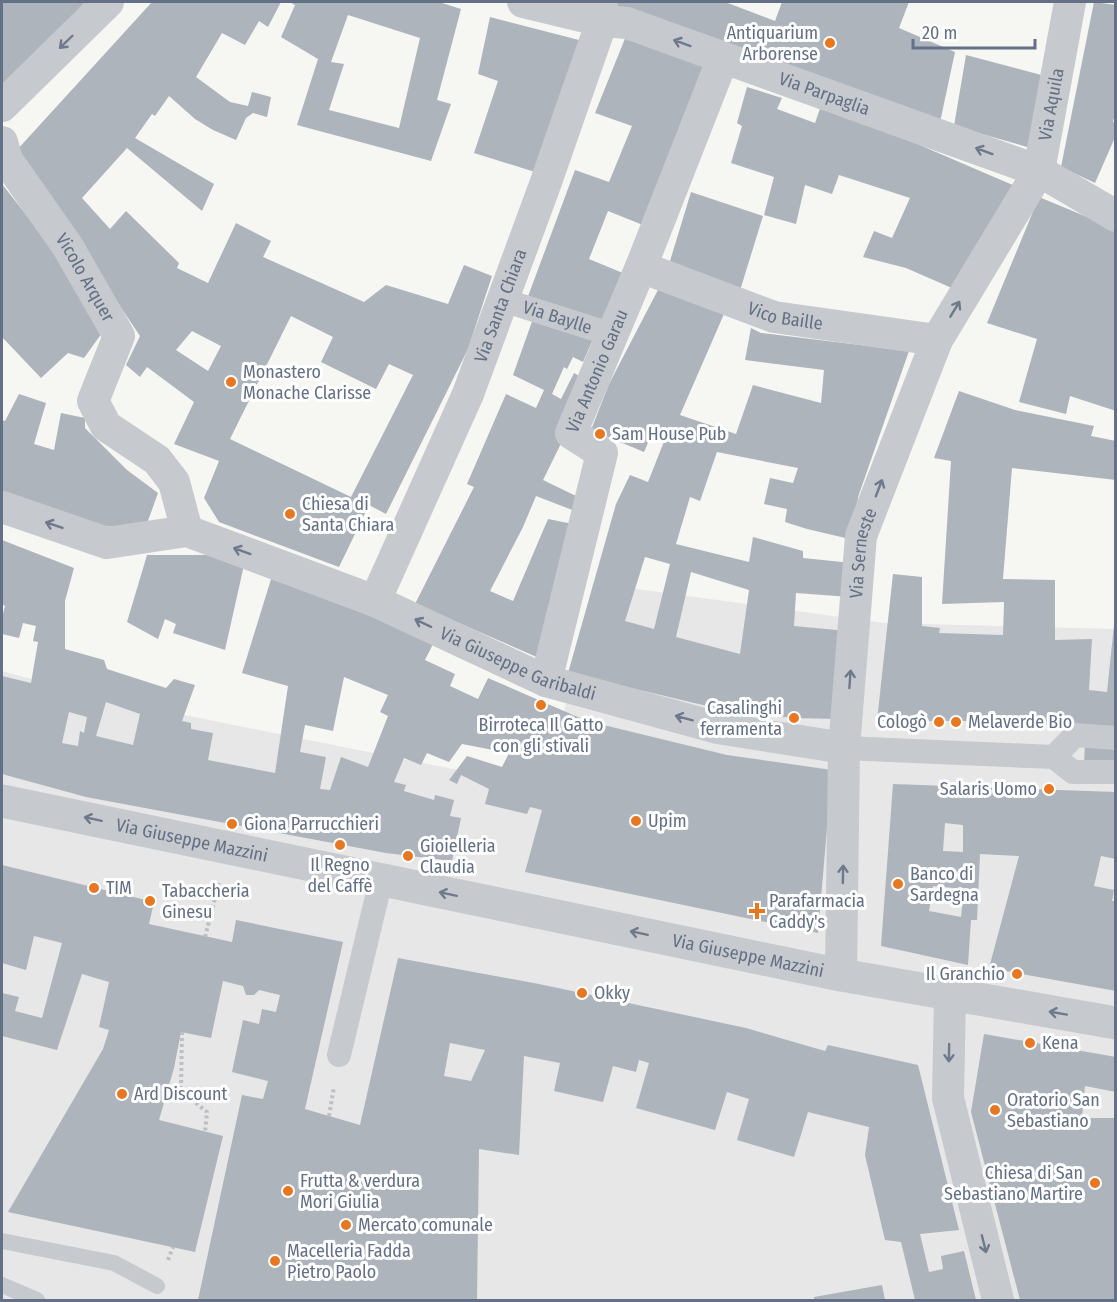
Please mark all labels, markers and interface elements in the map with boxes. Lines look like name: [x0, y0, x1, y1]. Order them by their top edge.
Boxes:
scale bar: [913, 12, 1034, 50]
place label: Antiquarium Arborense: [727, 22, 818, 65]
text: 20 m: [922, 22, 957, 44]
one-way arrow: [59, 35, 74, 50]
one-way arrow: [673, 36, 691, 47]
marker: Antiquarium Arborense: [823, 36, 837, 50]
street label: Via Aquila: [1034, 66, 1069, 142]
street label: Via Parpaglia: [776, 67, 873, 120]
one-way arrow: [975, 145, 993, 156]
street label: Vicolo Arquer: [51, 229, 120, 326]
street label: Via Santa Chiara: [470, 246, 531, 365]
street label: Via Baylle: [520, 296, 595, 339]
street label: Vico Baille: [745, 297, 824, 335]
one-way arrow: [950, 301, 962, 318]
street label: Via Antonio Garau: [561, 306, 633, 436]
place label: Monastero Monache Clarisse: [243, 361, 371, 404]
marker: Monastero Monache Clarisse: [224, 375, 238, 389]
place label: Sam House Pub: [612, 423, 726, 445]
marker: Sam House Pub: [593, 427, 607, 441]
one-way arrow: [875, 480, 886, 498]
place label: Chiesa di Santa Chiara: [302, 493, 395, 536]
street label: Via Serneste: [845, 505, 882, 599]
marker: Chiesa di Santa Chiara: [283, 507, 297, 521]
one-way arrow: [45, 518, 64, 529]
one-way arrow: [233, 545, 251, 556]
one-way arrow: [414, 617, 432, 629]
street label: Via Giuseppe Garibaldi: [436, 622, 598, 705]
one-way arrow: [845, 670, 856, 690]
place label: Casalinghi ferramenta: [700, 697, 782, 740]
marker: Birroteca Il Gatto con gli stivali: [534, 698, 548, 712]
marker: Casalinghi ferramenta: [787, 711, 801, 725]
place label: Cologò: [877, 711, 927, 733]
place label: Melaverde Bio: [968, 711, 1072, 733]
one-way arrow: [675, 712, 694, 724]
place label: Birroteca Il Gatto con gli stivali: [479, 714, 603, 757]
marker: Cologò: [932, 715, 946, 729]
marker: Melaverde Bio: [949, 715, 963, 729]
place label: Salaris Uomo: [940, 778, 1037, 800]
marker: Salaris Uomo: [1042, 782, 1056, 796]
place label: Upim: [648, 810, 687, 832]
one-way arrow: [84, 813, 103, 825]
place label: Giona Parrucchieri: [244, 813, 379, 835]
street label: Via Giuseppe Mazzini: [114, 814, 270, 867]
marker: Upim: [629, 814, 643, 828]
marker: Giona Parrucchieri: [225, 817, 239, 831]
place label: Gioielleria Claudia: [420, 835, 496, 878]
marker: Il Regno del Caffè: [333, 838, 347, 852]
marker: Gioielleria Claudia: [401, 849, 415, 863]
place label: Il Regno del Caffè: [307, 854, 373, 897]
place label: Banco di Sardegna: [910, 863, 979, 906]
one-way arrow: [837, 865, 849, 885]
place label: TIM: [106, 877, 132, 899]
marker: Banco di Sardegna: [891, 877, 905, 891]
place label: Tabaccheria Ginesu: [162, 880, 250, 923]
marker: TIM: [87, 881, 101, 895]
one-way arrow: [439, 887, 458, 899]
place label: Parafarmacia Caddy's: [769, 890, 865, 933]
marker: Tabaccheria Ginesu: [143, 894, 157, 908]
marker: Parafarmacia Caddy's: [750, 904, 764, 918]
one-way arrow: [630, 927, 650, 938]
street label: Via Giuseppe Mazzini: [670, 929, 826, 982]
place label: Il Granchio: [926, 963, 1005, 985]
marker: Il Granchio: [1010, 967, 1024, 981]
place label: Okky: [594, 982, 630, 1004]
marker: Okky: [575, 986, 589, 1000]
one-way arrow: [1048, 1007, 1068, 1018]
place label: Kena: [1042, 1032, 1079, 1054]
marker: Kena: [1023, 1036, 1037, 1050]
one-way arrow: [943, 1043, 955, 1063]
place label: Ard Discount: [134, 1083, 228, 1105]
marker: Ard Discount: [115, 1087, 129, 1101]
place label: Oratorio San Sebastiano: [1007, 1089, 1100, 1132]
marker: Oratorio San Sebastiano: [988, 1103, 1002, 1117]
place label: Chiesa di San Sebastiano Martire: [944, 1162, 1083, 1205]
place label: Frutta & verdura Mori Giulia: [300, 1170, 420, 1213]
marker: Chiesa di San Sebastiano Martire: [1088, 1176, 1102, 1190]
marker: Frutta & verdura Mori Giulia: [281, 1184, 295, 1198]
place label: Mercato comunale: [358, 1214, 493, 1236]
marker: Mercato comunale: [339, 1218, 353, 1232]
one-way arrow: [979, 1234, 991, 1253]
place label: Macelleria Fadda Pietro Paolo: [287, 1240, 411, 1283]
marker: Macelleria Fadda Pietro Paolo: [268, 1254, 282, 1268]

